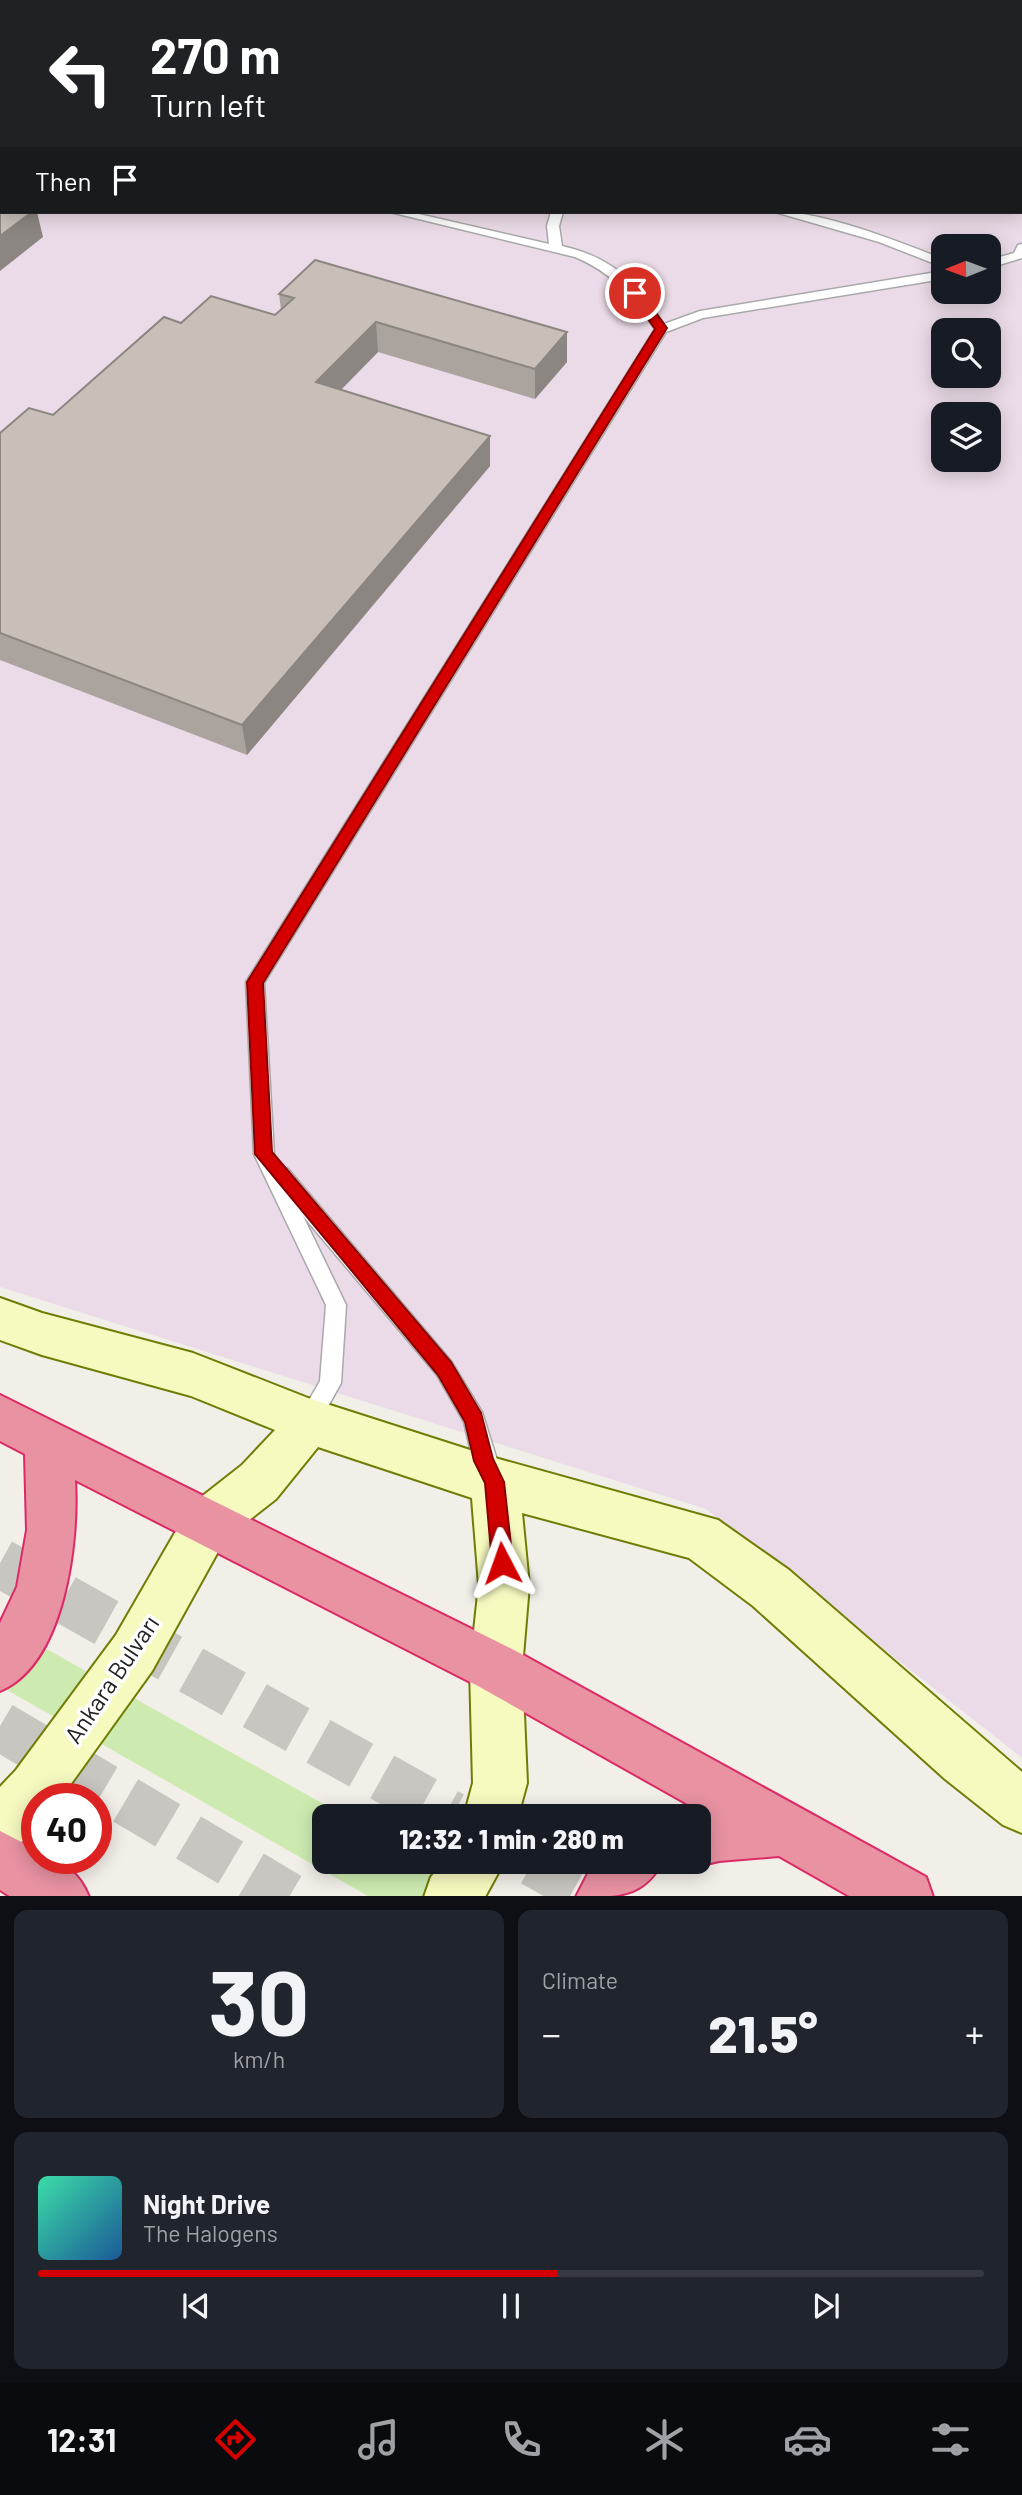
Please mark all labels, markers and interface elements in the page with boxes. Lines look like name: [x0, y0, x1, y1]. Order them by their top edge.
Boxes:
text: 270 m: [150, 25, 280, 84]
icon: left: [35, 28, 126, 119]
text: Turn left: [150, 85, 267, 123]
icon: arrive: [106, 161, 144, 199]
text: Then: [35, 165, 92, 196]
north arrow: [931, 234, 1001, 304]
map controls: [931, 234, 1001, 472]
pin: [605, 263, 665, 323]
icon: arrive: [616, 274, 654, 312]
button: search: [931, 318, 1001, 388]
button: layers: [931, 402, 1001, 472]
position arrow: [465, 1526, 539, 1600]
street label: Ankara Bulvarı: [58, 1610, 164, 1748]
speed limit sign: 40: [21, 1783, 112, 1874]
text: 12:32 · 1 min · 280 m: [399, 1823, 624, 1854]
text: 30: [208, 1945, 310, 2054]
text: Climate: [542, 1966, 618, 1994]
text: 21.5°: [708, 2001, 818, 2063]
text: −: [542, 2010, 561, 2056]
text: +: [965, 2010, 984, 2056]
text: km/h: [233, 2045, 285, 2073]
text: Night Drive: [143, 2188, 270, 2219]
text: The Halogens: [143, 2219, 278, 2247]
icon: previous: [177, 2287, 215, 2325]
icon: pause: [492, 2287, 530, 2325]
icon: next: [807, 2287, 845, 2325]
icon: directions: [211, 2415, 260, 2464]
icon: music: [354, 2415, 403, 2464]
icon: phone: [497, 2415, 546, 2464]
icon: climate: [640, 2415, 689, 2464]
icon: car: [783, 2415, 832, 2464]
icon: filters: [926, 2415, 975, 2464]
text: 12:31: [47, 2420, 116, 2458]

